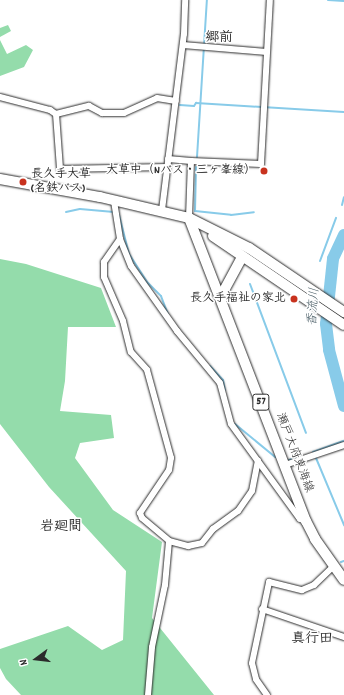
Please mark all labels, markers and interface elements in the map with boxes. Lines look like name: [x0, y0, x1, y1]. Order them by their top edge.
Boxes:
district label: 郷前: [205, 30, 233, 46]
place label: 大草中（Nバス・三ヶ峯線）: [106, 164, 256, 178]
marker: 大草中（Nバス・三ヶ峯線）: [259, 166, 269, 176]
place label: 長久手大草 (名鉄バス): [31, 168, 91, 196]
marker: 長久手大草 (名鉄バス): [18, 177, 28, 187]
water label: 香流川: [306, 287, 324, 327]
place label: 長久手福祉の家北: [190, 292, 286, 306]
marker: 長久手福祉の家北: [289, 294, 299, 304]
road number: 57: [252, 393, 270, 411]
street label: 瀬戸大府東海線: [272, 411, 316, 495]
district label: 岩廻間: [40, 519, 82, 535]
district label: 真行田: [291, 631, 333, 647]
north arrow: [16, 639, 56, 679]
text: N: [16, 657, 33, 667]

